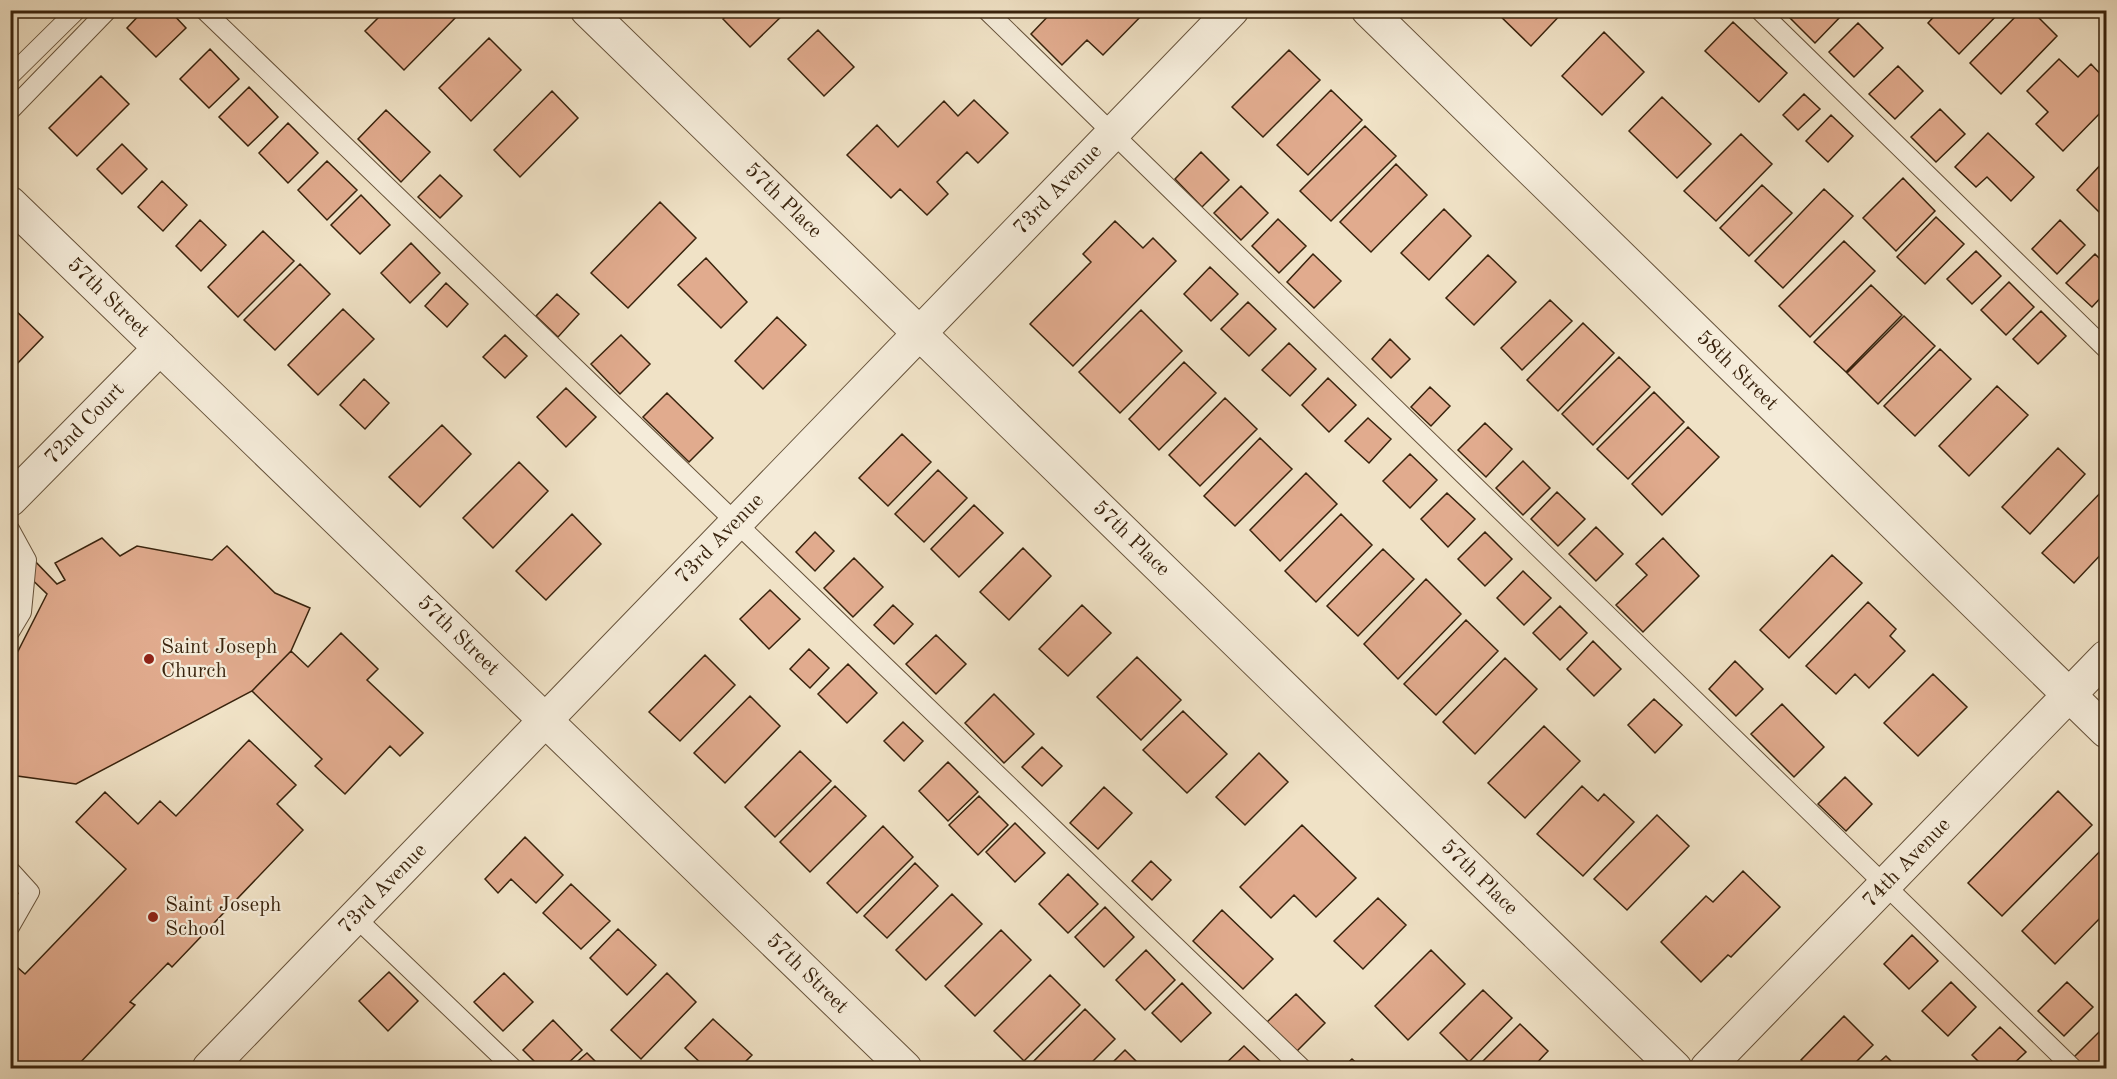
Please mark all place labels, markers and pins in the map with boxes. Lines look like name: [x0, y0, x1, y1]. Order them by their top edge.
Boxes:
place label: Saint Joseph Church: [161, 637, 277, 682]
marker: Saint Joseph Church: [142, 652, 156, 666]
place label: Saint Joseph School: [165, 895, 281, 940]
marker: Saint Joseph School: [146, 910, 160, 924]

